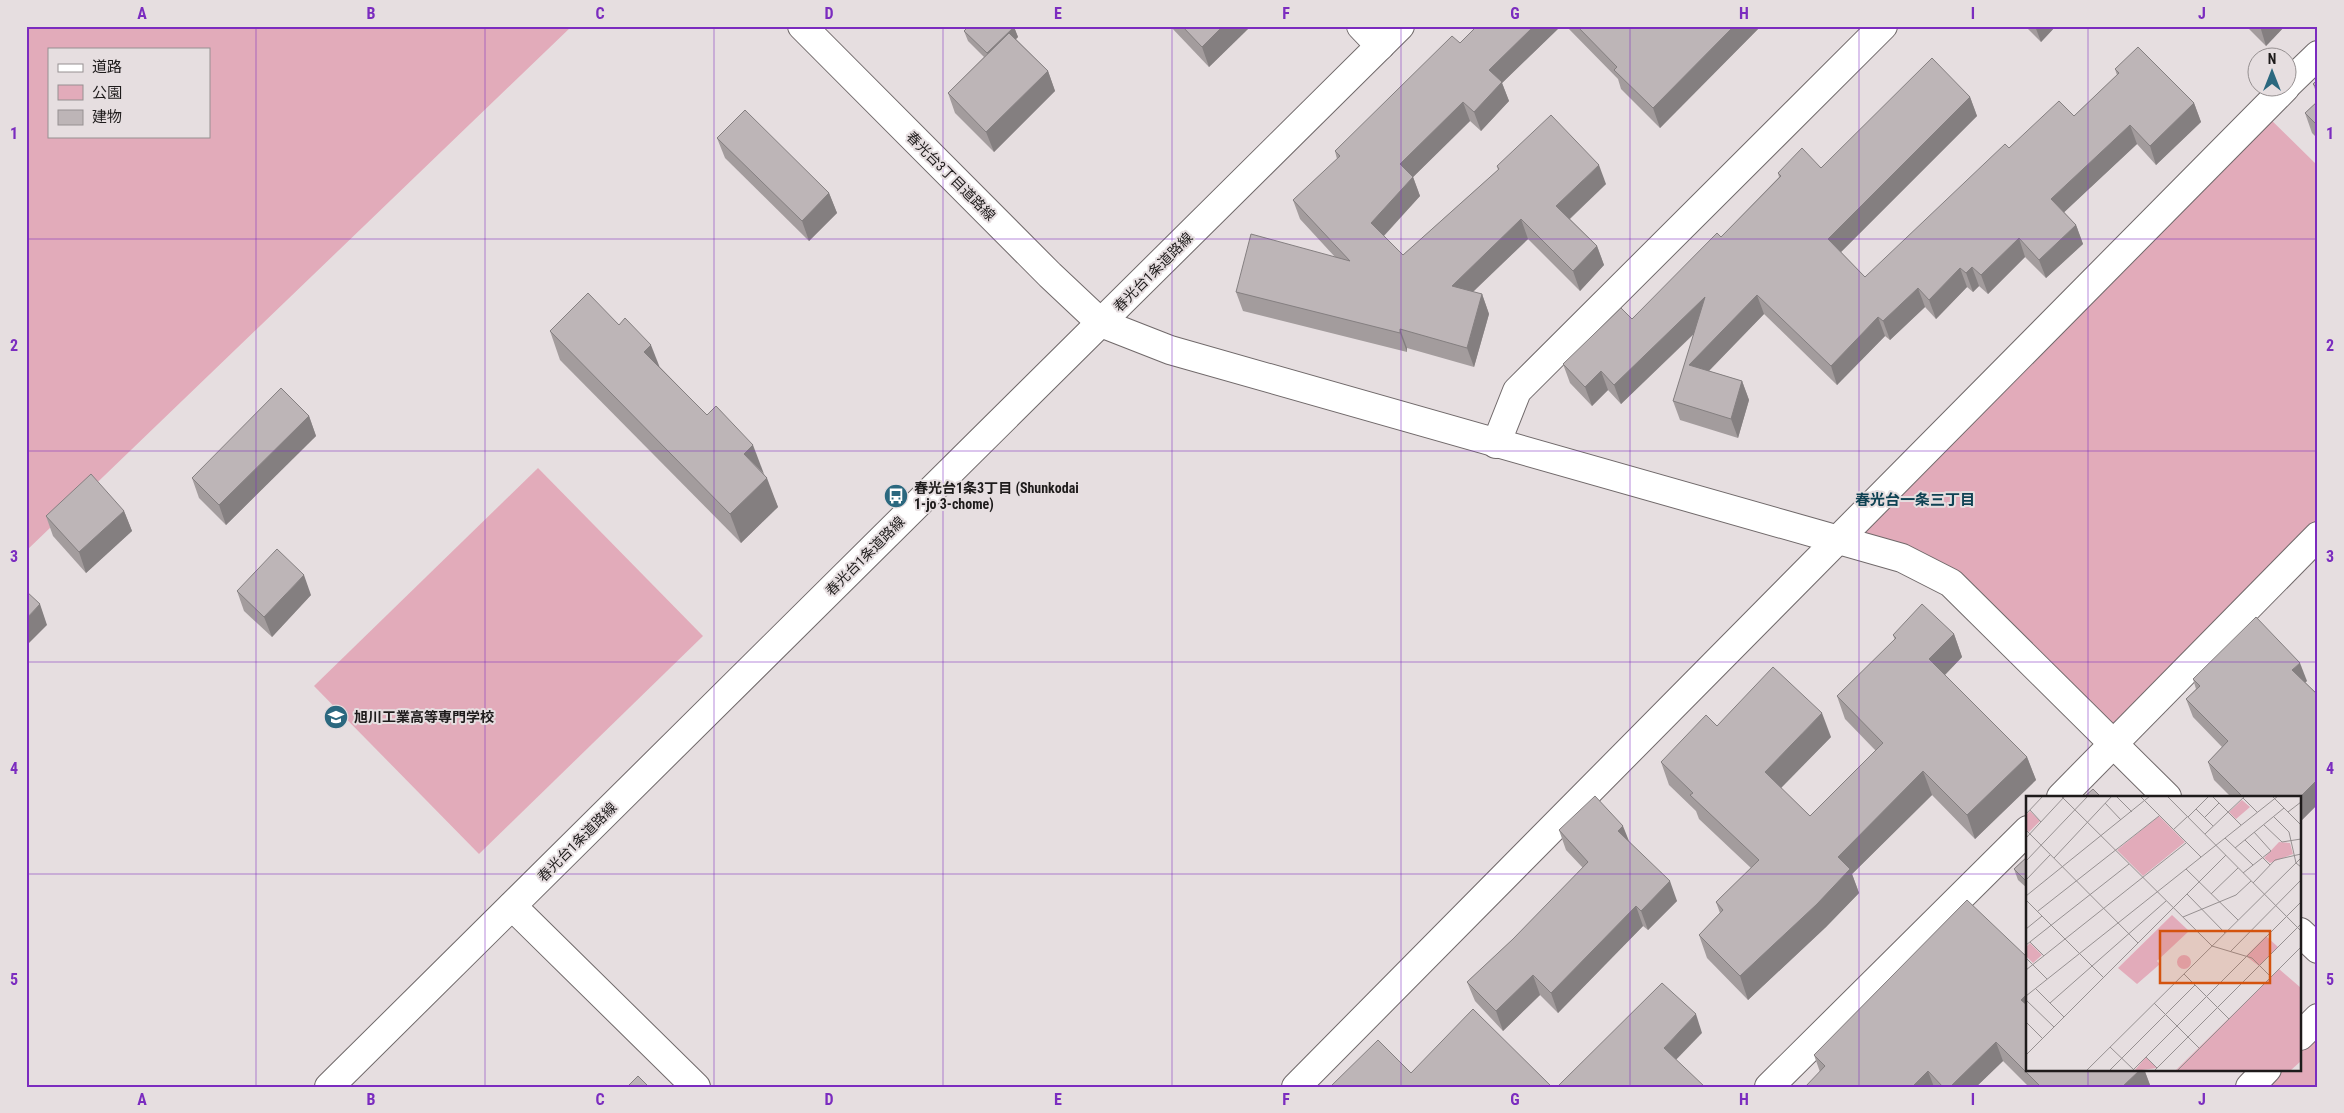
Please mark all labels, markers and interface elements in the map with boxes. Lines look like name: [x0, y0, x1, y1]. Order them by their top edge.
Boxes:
text: A: [137, 4, 147, 23]
text: B: [367, 4, 376, 23]
text: C: [595, 4, 605, 23]
text: D: [824, 4, 834, 23]
text: E: [1054, 4, 1062, 23]
text: F: [1282, 4, 1290, 23]
text: G: [1510, 4, 1520, 23]
text: H: [1739, 4, 1749, 23]
text: I: [1971, 4, 1975, 23]
text: J: [2198, 4, 2206, 23]
legend: [48, 48, 210, 138]
north arrow: [2246, 48, 2296, 98]
text: N: [2268, 51, 2276, 67]
text: 道路: [92, 58, 122, 76]
text: 公園: [92, 84, 122, 102]
text: 建物: [92, 108, 122, 126]
text: 1: [10, 124, 18, 143]
text: 1: [2326, 124, 2334, 143]
street label: 春光台3丁目道路線: [903, 128, 999, 224]
street label: 春光台1条道路線: [1110, 229, 1196, 315]
text: 2: [10, 336, 18, 355]
text: 2: [2326, 336, 2334, 355]
place label: 春光台1条3丁目 (Shunkodai 1-jo 3-chome): [914, 480, 1079, 513]
bus stop icon: 春光台1条3丁目 (Shunkodai 1-jo 3-chome): [883, 483, 909, 509]
district label: 春光台一条三丁目: [1855, 491, 1975, 509]
street label: 春光台1条道路線: [822, 513, 908, 599]
text: 3: [10, 547, 18, 566]
text: 3: [2326, 547, 2334, 566]
school or university icon: 旭川工業高等専門学校: [323, 704, 349, 730]
place label: 旭川工業高等専門学校: [354, 709, 494, 725]
text: 4: [10, 759, 18, 778]
text: 4: [2326, 759, 2334, 778]
inset map: [2026, 796, 2302, 1070]
street label: 春光台1条道路線: [534, 799, 620, 885]
text: 5: [10, 970, 18, 989]
text: 5: [2326, 970, 2334, 989]
text: A: [137, 1090, 147, 1109]
text: B: [367, 1090, 376, 1109]
text: C: [595, 1090, 605, 1109]
text: D: [824, 1090, 834, 1109]
text: E: [1054, 1090, 1062, 1109]
text: F: [1282, 1090, 1290, 1109]
text: G: [1510, 1090, 1520, 1109]
text: H: [1739, 1090, 1749, 1109]
text: I: [1971, 1090, 1975, 1109]
text: J: [2198, 1090, 2206, 1109]

